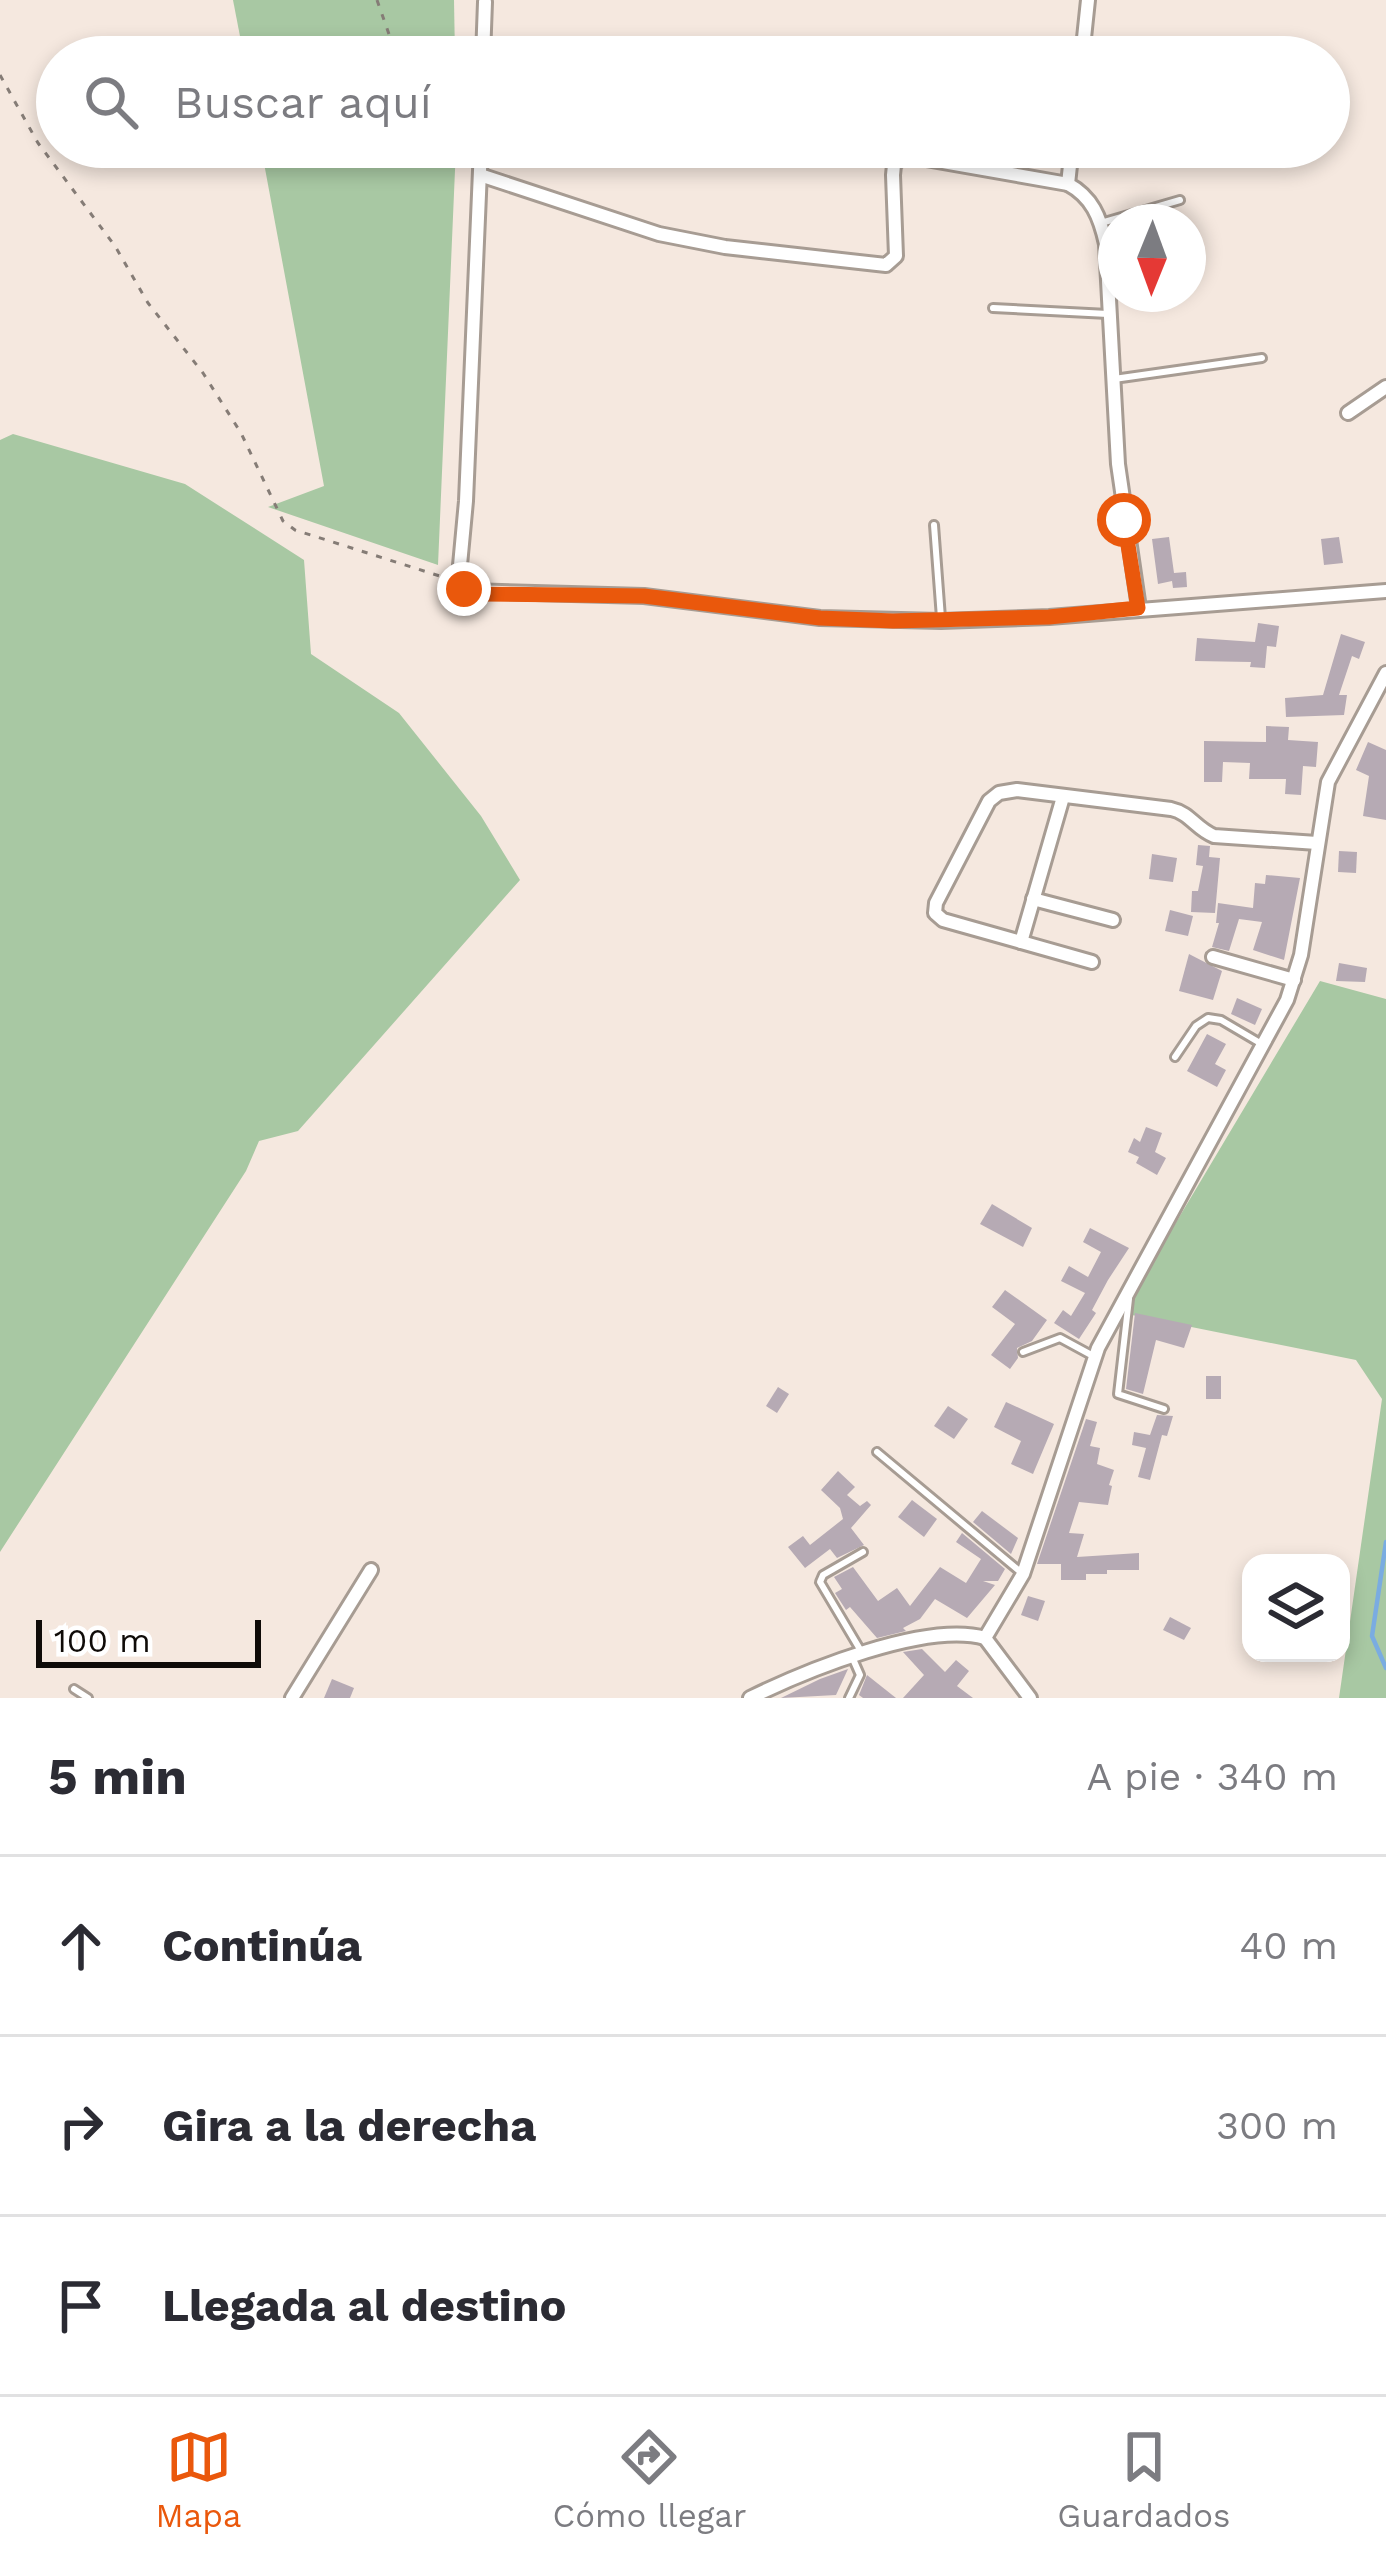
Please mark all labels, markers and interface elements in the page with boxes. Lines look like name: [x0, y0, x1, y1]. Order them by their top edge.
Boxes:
search box: [36, 36, 1350, 168]
icon: search: [78, 69, 144, 135]
text: Buscar aquí: [174, 76, 432, 129]
north arrow: [1098, 204, 1206, 312]
route start: [1097, 493, 1151, 547]
route end: [437, 562, 491, 616]
map controls: [1242, 1554, 1350, 1662]
button: layers: [1242, 1554, 1350, 1662]
scale bar: [36, 1614, 261, 1667]
text: 100 m: [54, 1621, 151, 1660]
text: 5 min: [48, 1747, 187, 1806]
text: A pie · 340 m: [1086, 1754, 1338, 1799]
icon: ahead: [48, 1913, 114, 1979]
text: Continúa: [162, 1919, 362, 1972]
text: 40 m: [1239, 1923, 1338, 1968]
icon: right: [48, 2093, 114, 2159]
text: Gira a la derecha: [162, 2099, 536, 2152]
text: 300 m: [1216, 2103, 1338, 2148]
icon: arrive: [48, 2273, 114, 2339]
text: Llegada al destino: [162, 2279, 567, 2332]
tab: Mapa: [155, 2424, 242, 2535]
tab: Cómo llegar: [553, 2424, 746, 2535]
tab: Guardados: [1057, 2424, 1230, 2535]

